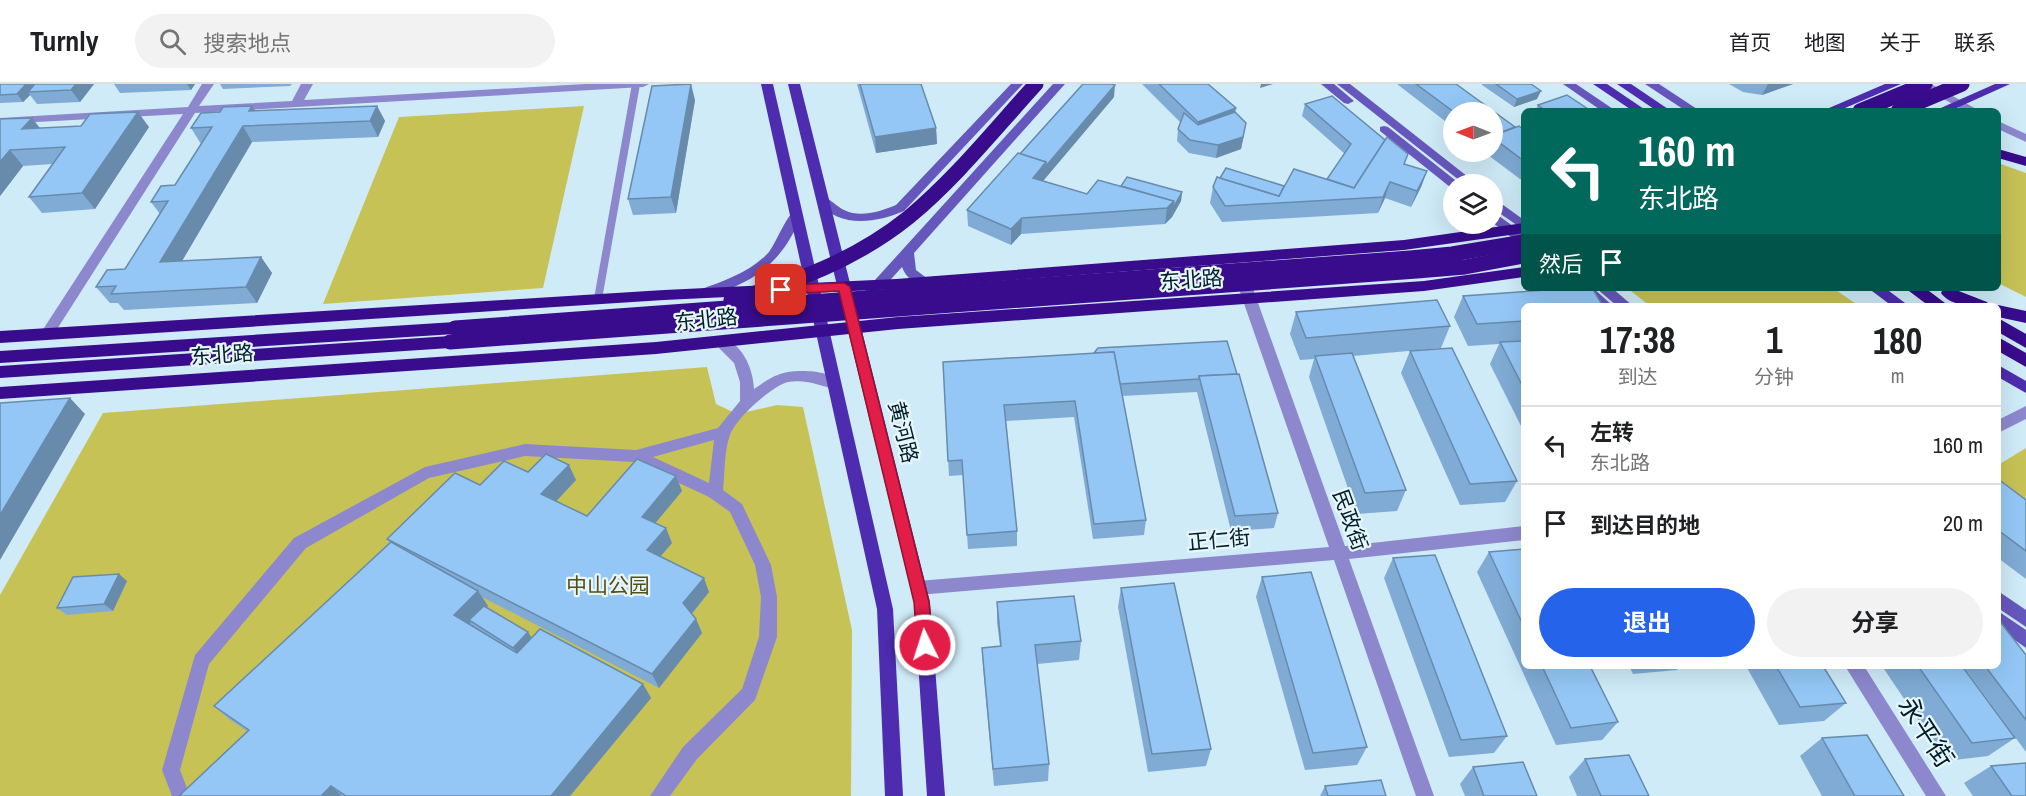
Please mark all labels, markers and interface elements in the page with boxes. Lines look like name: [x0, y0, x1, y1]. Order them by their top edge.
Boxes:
search box: [135, 14, 555, 68]
text: Turnly: [30, 22, 99, 60]
icon: search: [156, 25, 189, 58]
text: 搜索地点: [204, 28, 292, 58]
text: 首页: [1729, 28, 1771, 57]
text: 地图: [1804, 28, 1846, 57]
text: 关于: [1879, 28, 1921, 57]
text: 联系: [1954, 28, 1996, 57]
north arrow: [1443, 102, 1503, 162]
map controls: [1443, 102, 1503, 234]
text: 160 m: [1638, 123, 1736, 179]
icon: left: [1539, 132, 1617, 210]
button: layers: [1443, 174, 1503, 234]
text: 东北路: [1638, 180, 1719, 216]
icon: arrive: [1595, 246, 1628, 279]
text: 然后: [1539, 249, 1583, 279]
street label: 东北路: [1159, 263, 1223, 296]
pin: [755, 264, 806, 315]
icon: arrive: [764, 273, 797, 306]
street label: 东北路: [673, 302, 739, 337]
text: 17:38: [1600, 316, 1675, 364]
text: 1: [1766, 316, 1782, 364]
text: 180: [1873, 317, 1922, 365]
street label: 东北路: [190, 338, 254, 371]
text: m: [1891, 362, 1904, 389]
text: 到达: [1618, 363, 1658, 390]
text: 分钟: [1754, 363, 1794, 390]
street label: 黄河路: [882, 398, 925, 466]
text: 左转: [1590, 417, 1634, 447]
icon: left: [1539, 429, 1572, 462]
text: 160 m: [1933, 430, 1983, 460]
text: 东北路: [1590, 449, 1650, 476]
street label: 民政街: [1326, 485, 1375, 554]
icon: arrive: [1539, 507, 1572, 540]
text: 20 m: [1943, 508, 1983, 538]
text: 到达目的地: [1590, 510, 1700, 540]
street label: 正仁街: [1186, 522, 1252, 557]
park label: 中山公园: [566, 571, 650, 600]
button: 退出: [1539, 588, 1755, 657]
button: 分享: [1767, 588, 1983, 657]
position arrow: [893, 613, 957, 677]
street label: 永平街: [1890, 689, 1962, 774]

